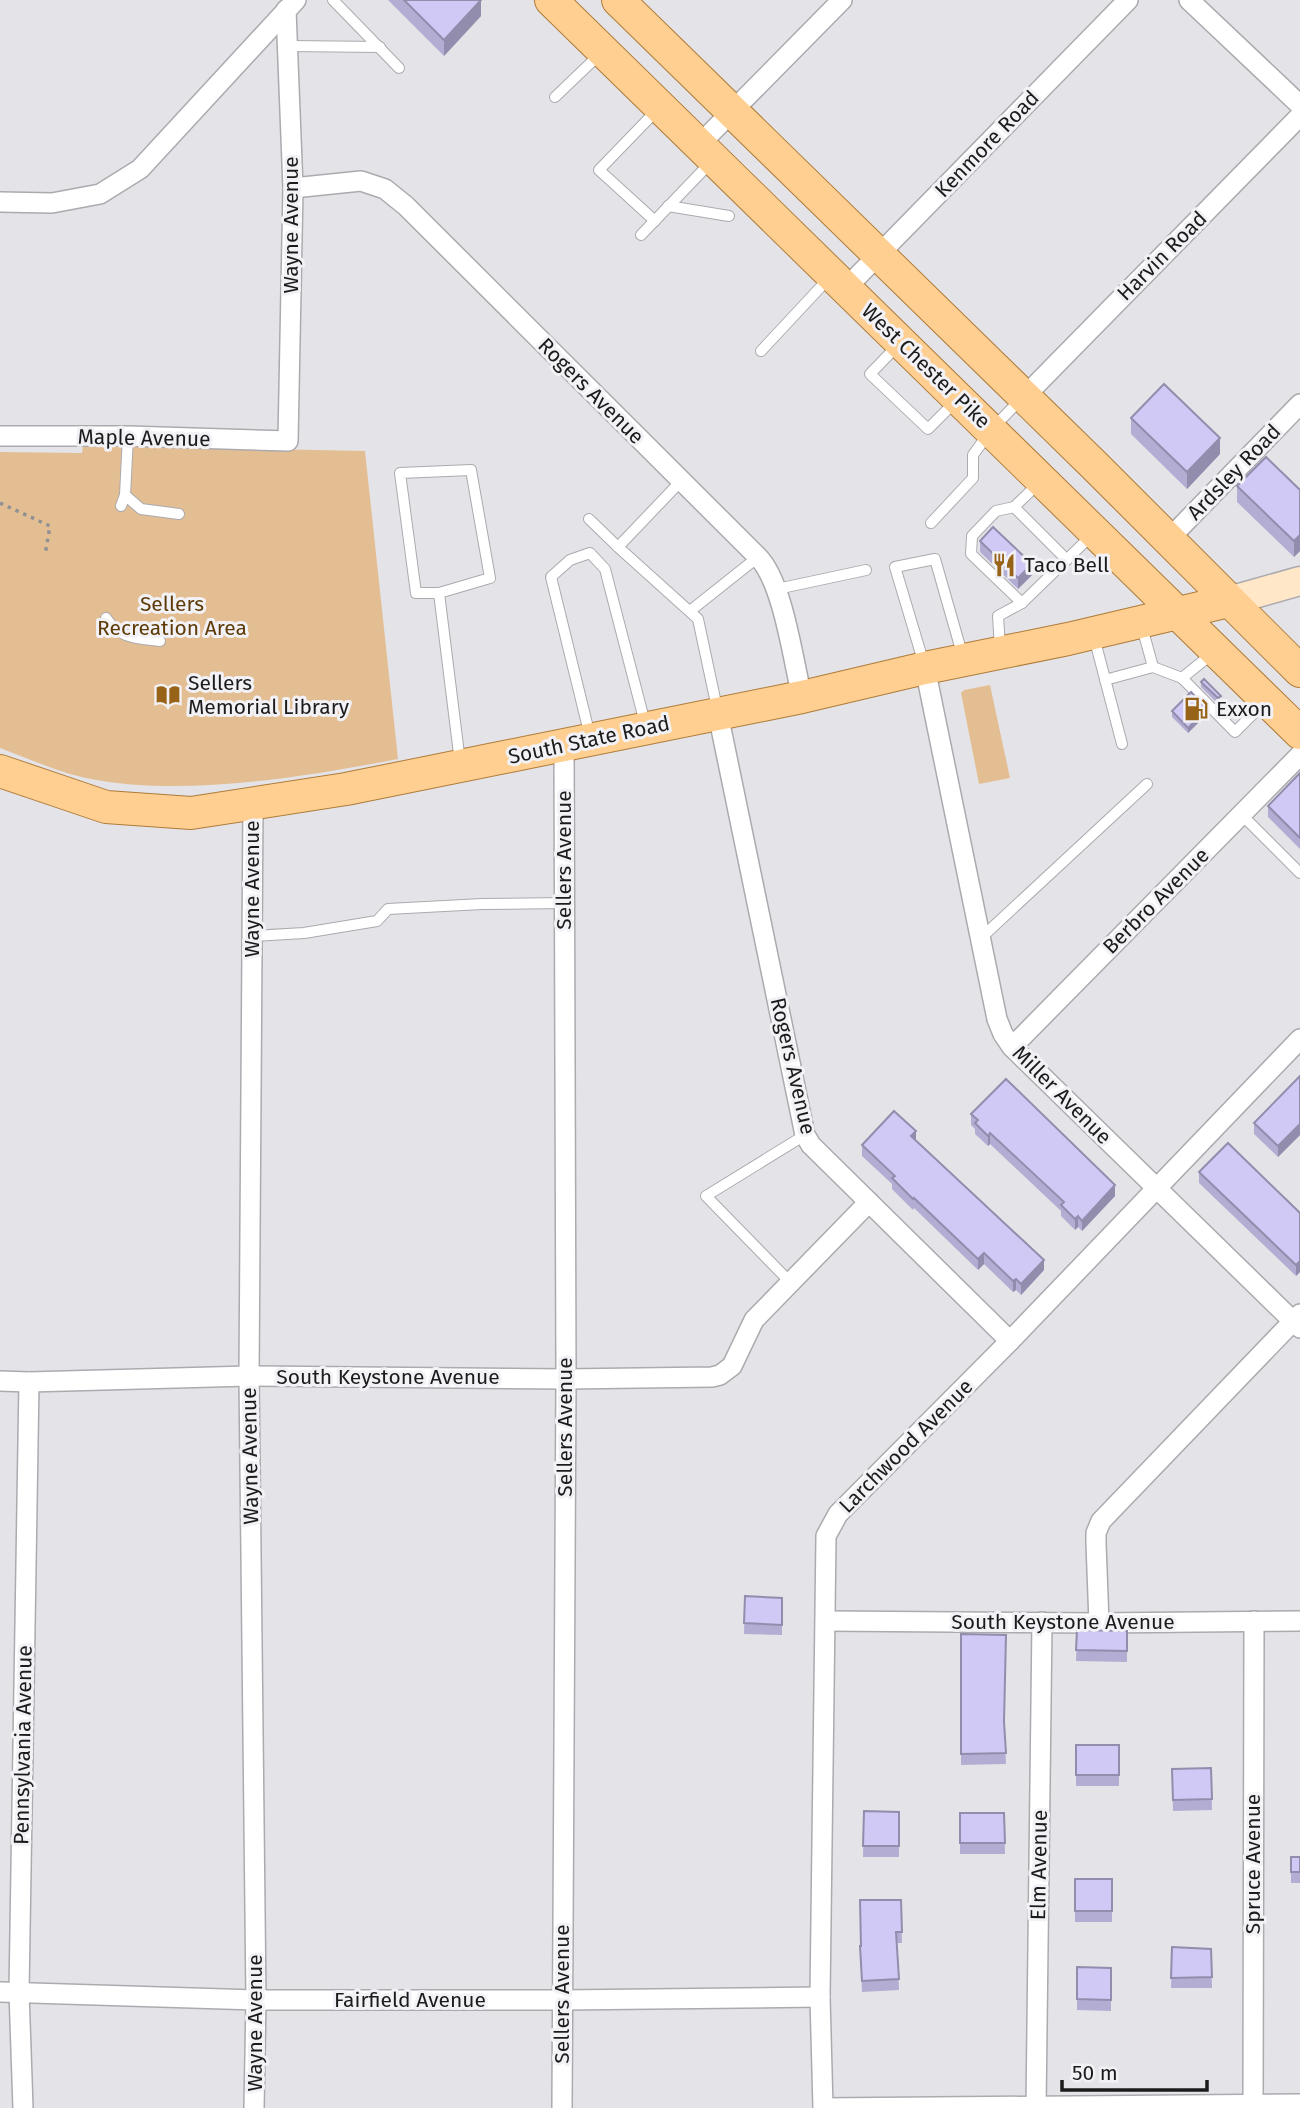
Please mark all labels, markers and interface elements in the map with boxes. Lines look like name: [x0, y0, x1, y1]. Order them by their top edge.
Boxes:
street label: Kenmore Road: [929, 85, 1045, 203]
street label: Wayne Avenue: [278, 156, 304, 294]
street label: Harvin Road: [1112, 206, 1212, 306]
street label: West Chester Pike: [856, 298, 996, 434]
street label: Rogers Avenue: [532, 332, 650, 450]
street label: Ardsley Road: [1182, 419, 1286, 525]
street label: Maple Avenue: [77, 424, 211, 452]
restaurant icon: Taco Bell: [990, 551, 1018, 579]
place label: Taco Bell: [1024, 552, 1109, 578]
park label: Sellers Recreation Area: [97, 591, 247, 641]
place label: Sellers Memorial Library: [188, 670, 350, 720]
library icon: Sellers Memorial Library: [154, 681, 182, 709]
fuel station icon: Exxon: [1182, 695, 1210, 723]
place label: Exxon: [1216, 696, 1272, 722]
street label: South State Road: [506, 710, 672, 770]
street label: Sellers Avenue: [551, 790, 577, 930]
street label: Wayne Avenue: [239, 820, 265, 958]
street label: Berbro Avenue: [1097, 842, 1215, 960]
street label: Rogers Avenue: [765, 995, 821, 1137]
street label: Miller Avenue: [1007, 1040, 1117, 1150]
street label: Sellers Avenue: [552, 1357, 578, 1497]
street label: South Keystone Avenue: [276, 1364, 500, 1390]
street label: Larchwood Avenue: [834, 1374, 978, 1518]
street label: Wayne Avenue: [236, 1387, 264, 1525]
street label: South Keystone Avenue: [951, 1609, 1175, 1635]
street label: Pennsylvania Avenue: [8, 1645, 38, 1845]
street label: Spruce Avenue: [1240, 1794, 1266, 1934]
street label: Elm Avenue: [1025, 1810, 1053, 1920]
street label: Sellers Avenue: [549, 1924, 575, 2064]
street label: Wayne Avenue: [242, 1954, 268, 2092]
street label: Fairfield Avenue: [334, 1987, 486, 2013]
scale bar: [1062, 2048, 1207, 2092]
text: 50 m: [1072, 2060, 1118, 2086]

